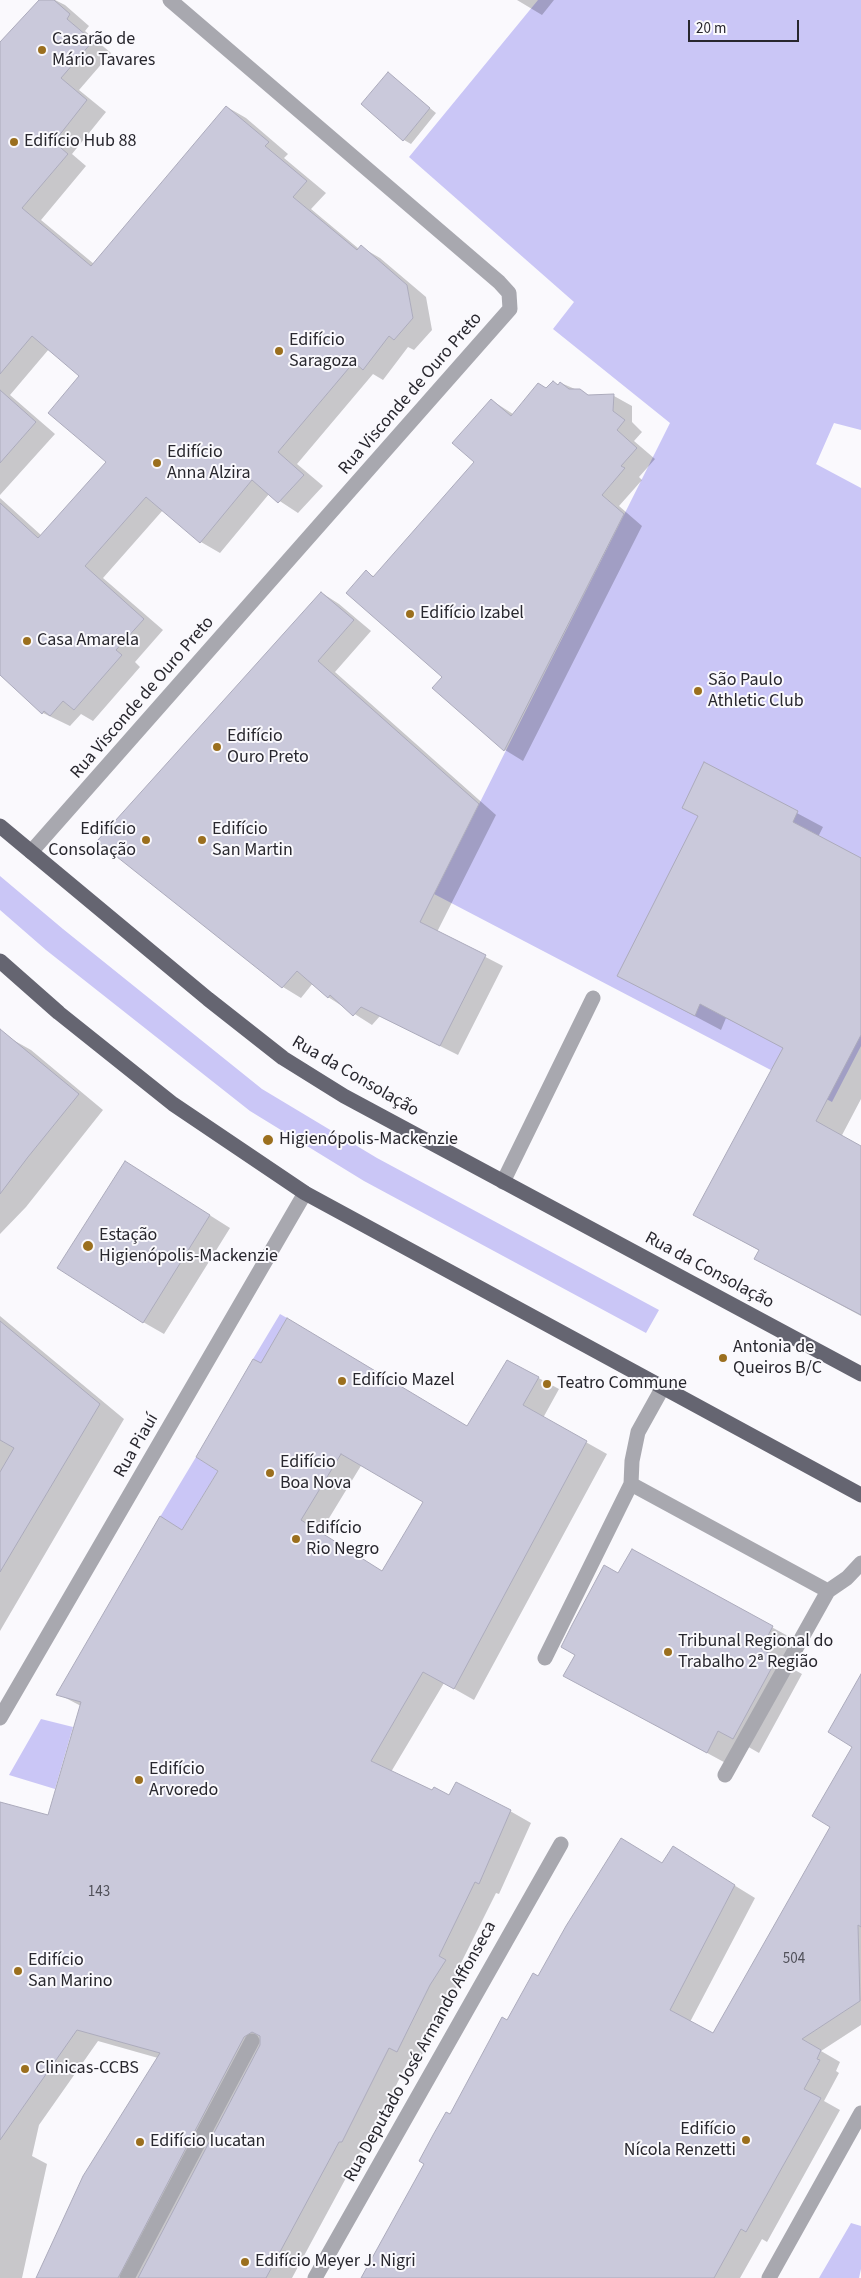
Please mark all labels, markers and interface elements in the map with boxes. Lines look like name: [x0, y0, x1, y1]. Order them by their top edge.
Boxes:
scale bar: [691, 10, 802, 42]
text: 20 m: [696, 18, 726, 39]
place label: Casarão de Mário Tavares: [52, 29, 155, 72]
marker: Casarão de Mário Tavares: [36, 44, 48, 56]
place label: Edifício Hub 88: [24, 131, 136, 153]
marker: Edifício Hub 88: [8, 136, 20, 148]
street label: Rua Visconde de Ouro Preto: [335, 308, 487, 480]
place label: Edifício Saragoza: [289, 330, 357, 372]
marker: Edifício Saragoza: [273, 345, 285, 357]
place label: Edifício Anna Alzira: [167, 442, 250, 484]
marker: Edifício Anna Alzira: [151, 457, 163, 469]
place label: Edifício Izabel: [420, 603, 524, 625]
marker: Edifício Izabel: [404, 608, 416, 620]
street label: Rua Visconde de Ouro Preto: [67, 612, 219, 784]
place label: Casa Amarela: [37, 630, 139, 652]
marker: Casa Amarela: [21, 635, 33, 647]
place label: São Paulo Athletic Club: [708, 670, 804, 712]
marker: São Paulo Athletic Club: [692, 685, 704, 697]
place label: Edifício Ouro Preto: [227, 726, 309, 769]
marker: Edifício Ouro Preto: [211, 741, 223, 753]
place label: Edifício Consolação: [48, 819, 136, 862]
place label: Edifício San Martin: [212, 819, 293, 862]
marker: Edifício Consolação: [140, 834, 152, 846]
marker: Edifício San Martin: [196, 834, 208, 846]
street label: Rua da Consolação: [288, 1032, 422, 1122]
place label: Higienópolis-Mackenzie: [279, 1129, 458, 1151]
marker: Higienópolis-Mackenzie: [261, 1133, 275, 1147]
place label: Estação Higienópolis-Mackenzie: [99, 1225, 278, 1268]
street label: Rua da Consolação: [641, 1228, 777, 1314]
marker: Estação Higienópolis-Mackenzie: [81, 1239, 95, 1253]
place label: Antonia de Queiros B/C: [733, 1337, 822, 1380]
marker: Antonia de Queiros B/C: [717, 1352, 729, 1364]
place label: Edifício Mazel: [352, 1370, 455, 1392]
place label: Teatro Commune: [557, 1373, 687, 1395]
marker: Edifício Mazel: [336, 1375, 348, 1387]
marker: Teatro Commune: [541, 1378, 553, 1390]
street label: Rua Piauí: [110, 1410, 164, 1482]
place label: Edifício Boa Nova: [280, 1452, 351, 1495]
marker: Edifício Boa Nova: [264, 1467, 276, 1479]
place label: Edifício Rio Negro: [306, 1518, 379, 1560]
marker: Edifício Rio Negro: [290, 1533, 302, 1545]
place label: Tribunal Regional do Trabalho 2ª Região: [678, 1631, 833, 1674]
marker: Tribunal Regional do Trabalho 2ª Região: [662, 1646, 674, 1658]
place label: Edifício Arvoredo: [149, 1759, 218, 1802]
marker: Edifício Arvoredo: [133, 1774, 145, 1786]
house number: 143: [88, 1884, 110, 1902]
street label: Rua Deputado José Armando Affonseca: [340, 1918, 502, 2186]
place label: Edifício San Marino: [28, 1950, 113, 1992]
house number: 504: [783, 1951, 805, 1969]
marker: Edifício San Marino: [12, 1965, 24, 1977]
place label: Clinicas-CCBS: [35, 2058, 139, 2080]
marker: Clinicas-CCBS: [19, 2063, 31, 2075]
place label: Edifício Nícola Renzetti: [624, 2119, 736, 2162]
place label: Edifício Iucatan: [150, 2131, 265, 2153]
marker: Edifício Nícola Renzetti: [740, 2134, 752, 2146]
marker: Edifício Iucatan: [134, 2136, 146, 2148]
place label: Edifício Meyer J. Nigri: [255, 2251, 416, 2273]
marker: Edifício Meyer J. Nigri: [239, 2256, 251, 2268]

